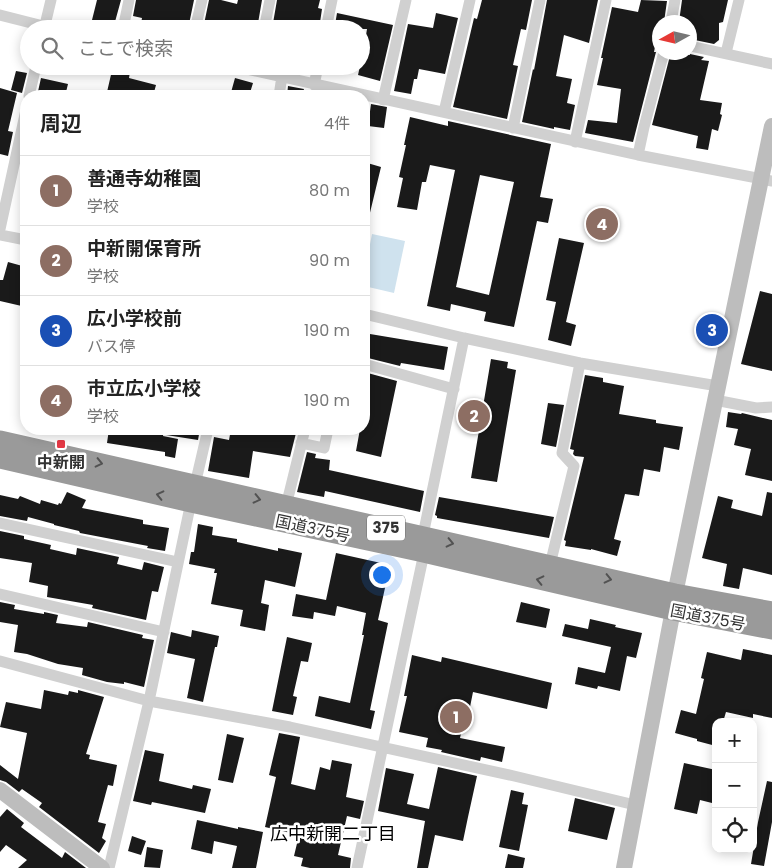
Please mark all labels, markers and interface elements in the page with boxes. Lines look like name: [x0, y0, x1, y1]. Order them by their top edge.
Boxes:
north arrow: [652, 15, 697, 60]
search box: [20, 20, 370, 75]
icon: search: [38, 34, 66, 62]
text: ここで検索: [78, 35, 173, 62]
text: 周辺: [40, 109, 82, 138]
text: 4件: [324, 112, 350, 135]
text: 善通寺幼稚園: [87, 165, 201, 192]
text: 1: [53, 179, 59, 202]
text: 80 m: [309, 179, 350, 202]
text: 学校: [87, 195, 119, 218]
pin: 4: [586, 205, 618, 243]
text: 中新開保育所: [87, 235, 201, 262]
text: 2: [51, 249, 61, 272]
text: 90 m: [309, 249, 350, 272]
text: 学校: [87, 265, 119, 288]
text: 広小学校前: [87, 305, 182, 332]
pin: 3: [696, 311, 728, 349]
text: 3: [51, 319, 61, 342]
text: 190 m: [304, 319, 350, 342]
text: バス停: [87, 335, 135, 358]
text: 市立広小学校: [87, 375, 201, 402]
text: 4: [51, 389, 61, 412]
text: 190 m: [304, 389, 350, 412]
pin: 2: [458, 397, 490, 435]
text: 学校: [87, 405, 119, 428]
marker: 中新開: [55, 438, 67, 450]
place label: 中新開: [37, 451, 85, 474]
one-way arrow: [94, 457, 103, 468]
one-way arrow: [155, 490, 164, 501]
one-way arrow: [253, 493, 262, 504]
street label: 国道375号: [273, 509, 353, 548]
road number: 375: [367, 516, 405, 540]
one-way arrow: [445, 537, 454, 548]
your location: [369, 562, 395, 588]
one-way arrow: [604, 573, 613, 584]
one-way arrow: [536, 575, 545, 586]
street label: 国道375号: [668, 599, 748, 636]
pin: 1: [440, 698, 472, 736]
map controls: [712, 718, 757, 853]
button: +: [712, 718, 757, 763]
button: −: [712, 763, 757, 808]
button: locate: [712, 808, 757, 853]
district label: 広中新開二丁目: [270, 821, 396, 846]

